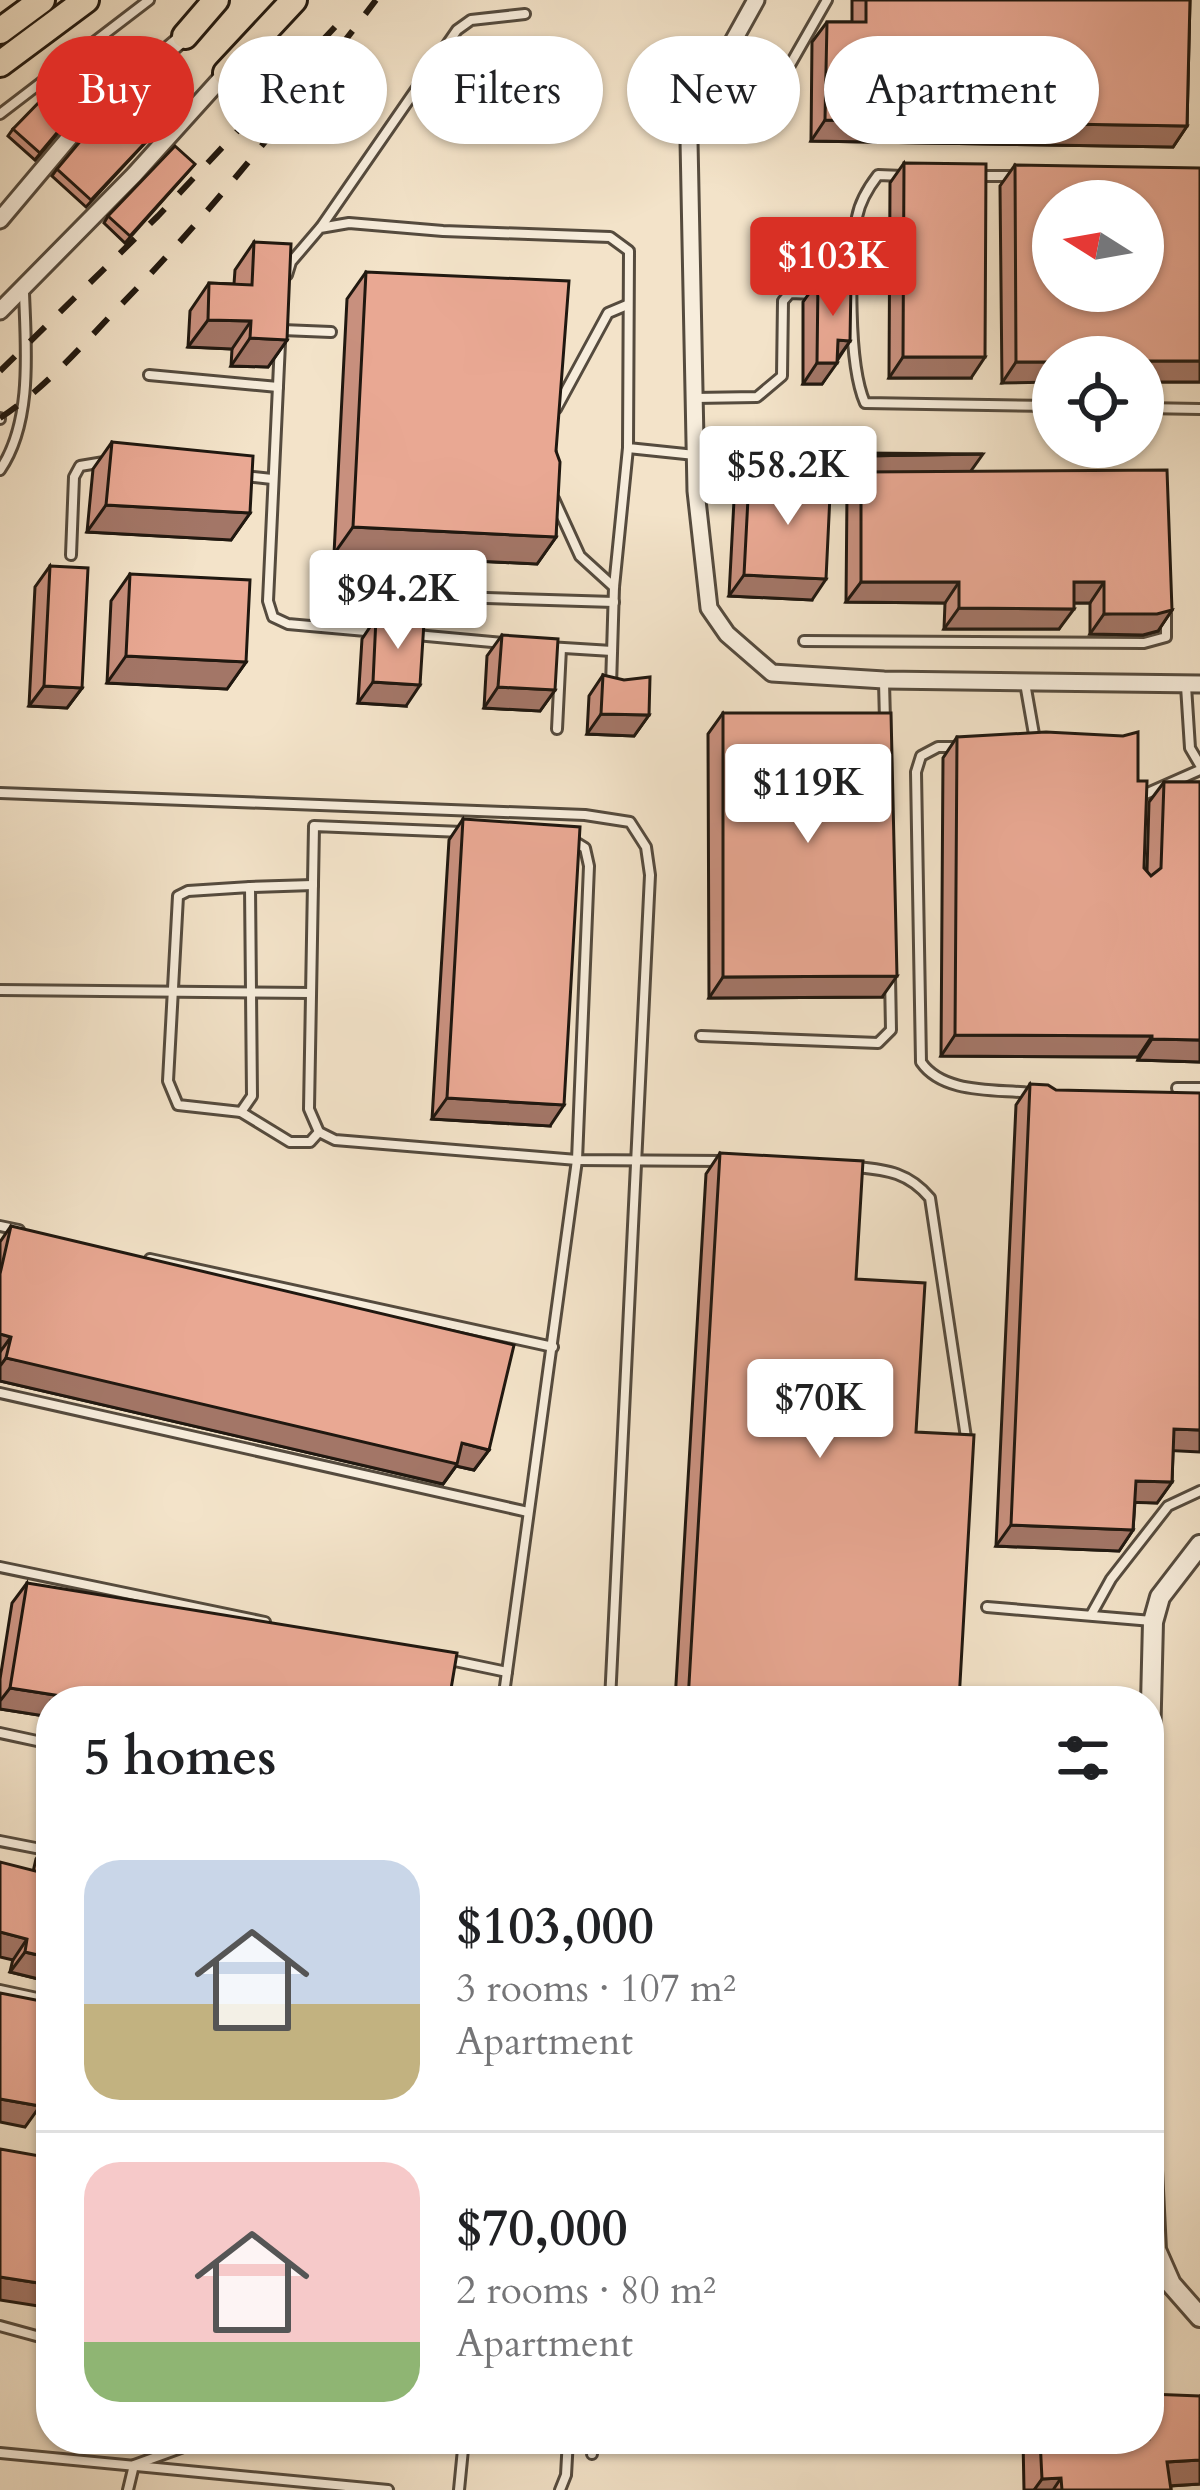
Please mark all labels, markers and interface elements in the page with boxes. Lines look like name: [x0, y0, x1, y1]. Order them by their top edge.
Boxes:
chip: Buy: [36, 36, 194, 144]
chip: Rent: [218, 36, 387, 144]
chip: Filters: [411, 36, 603, 144]
chip: New: [627, 36, 800, 144]
chip: Apartment: [824, 36, 1099, 144]
north arrow: [1032, 180, 1164, 312]
map controls: [1032, 180, 1164, 468]
pin: $103K: [749, 217, 917, 319]
text: $103K: [777, 229, 889, 282]
button: locate: [1032, 336, 1164, 468]
pin: $58.2K: [690, 426, 886, 528]
text: $58.2K: [727, 438, 849, 491]
pin: $94.2K: [300, 550, 496, 652]
text: $94.2K: [337, 562, 459, 615]
pin: $119K: [724, 744, 892, 846]
text: $119K: [752, 756, 864, 809]
pin: $70K: [749, 1359, 891, 1461]
text: $70K: [774, 1371, 866, 1424]
text: 5 homes: [84, 1723, 276, 1793]
icon: filters: [1050, 1725, 1116, 1791]
text: $103,000: [456, 1892, 654, 1962]
icon: home: [180, 1908, 324, 2052]
text: 3 rooms · 107 m²: [456, 1962, 736, 2015]
text: Apartment: [456, 2015, 633, 2068]
text: $70,000: [456, 2194, 628, 2264]
icon: home: [180, 2210, 324, 2354]
text: 2 rooms · 80 m²: [456, 2264, 716, 2317]
text: Apartment: [456, 2317, 633, 2370]

